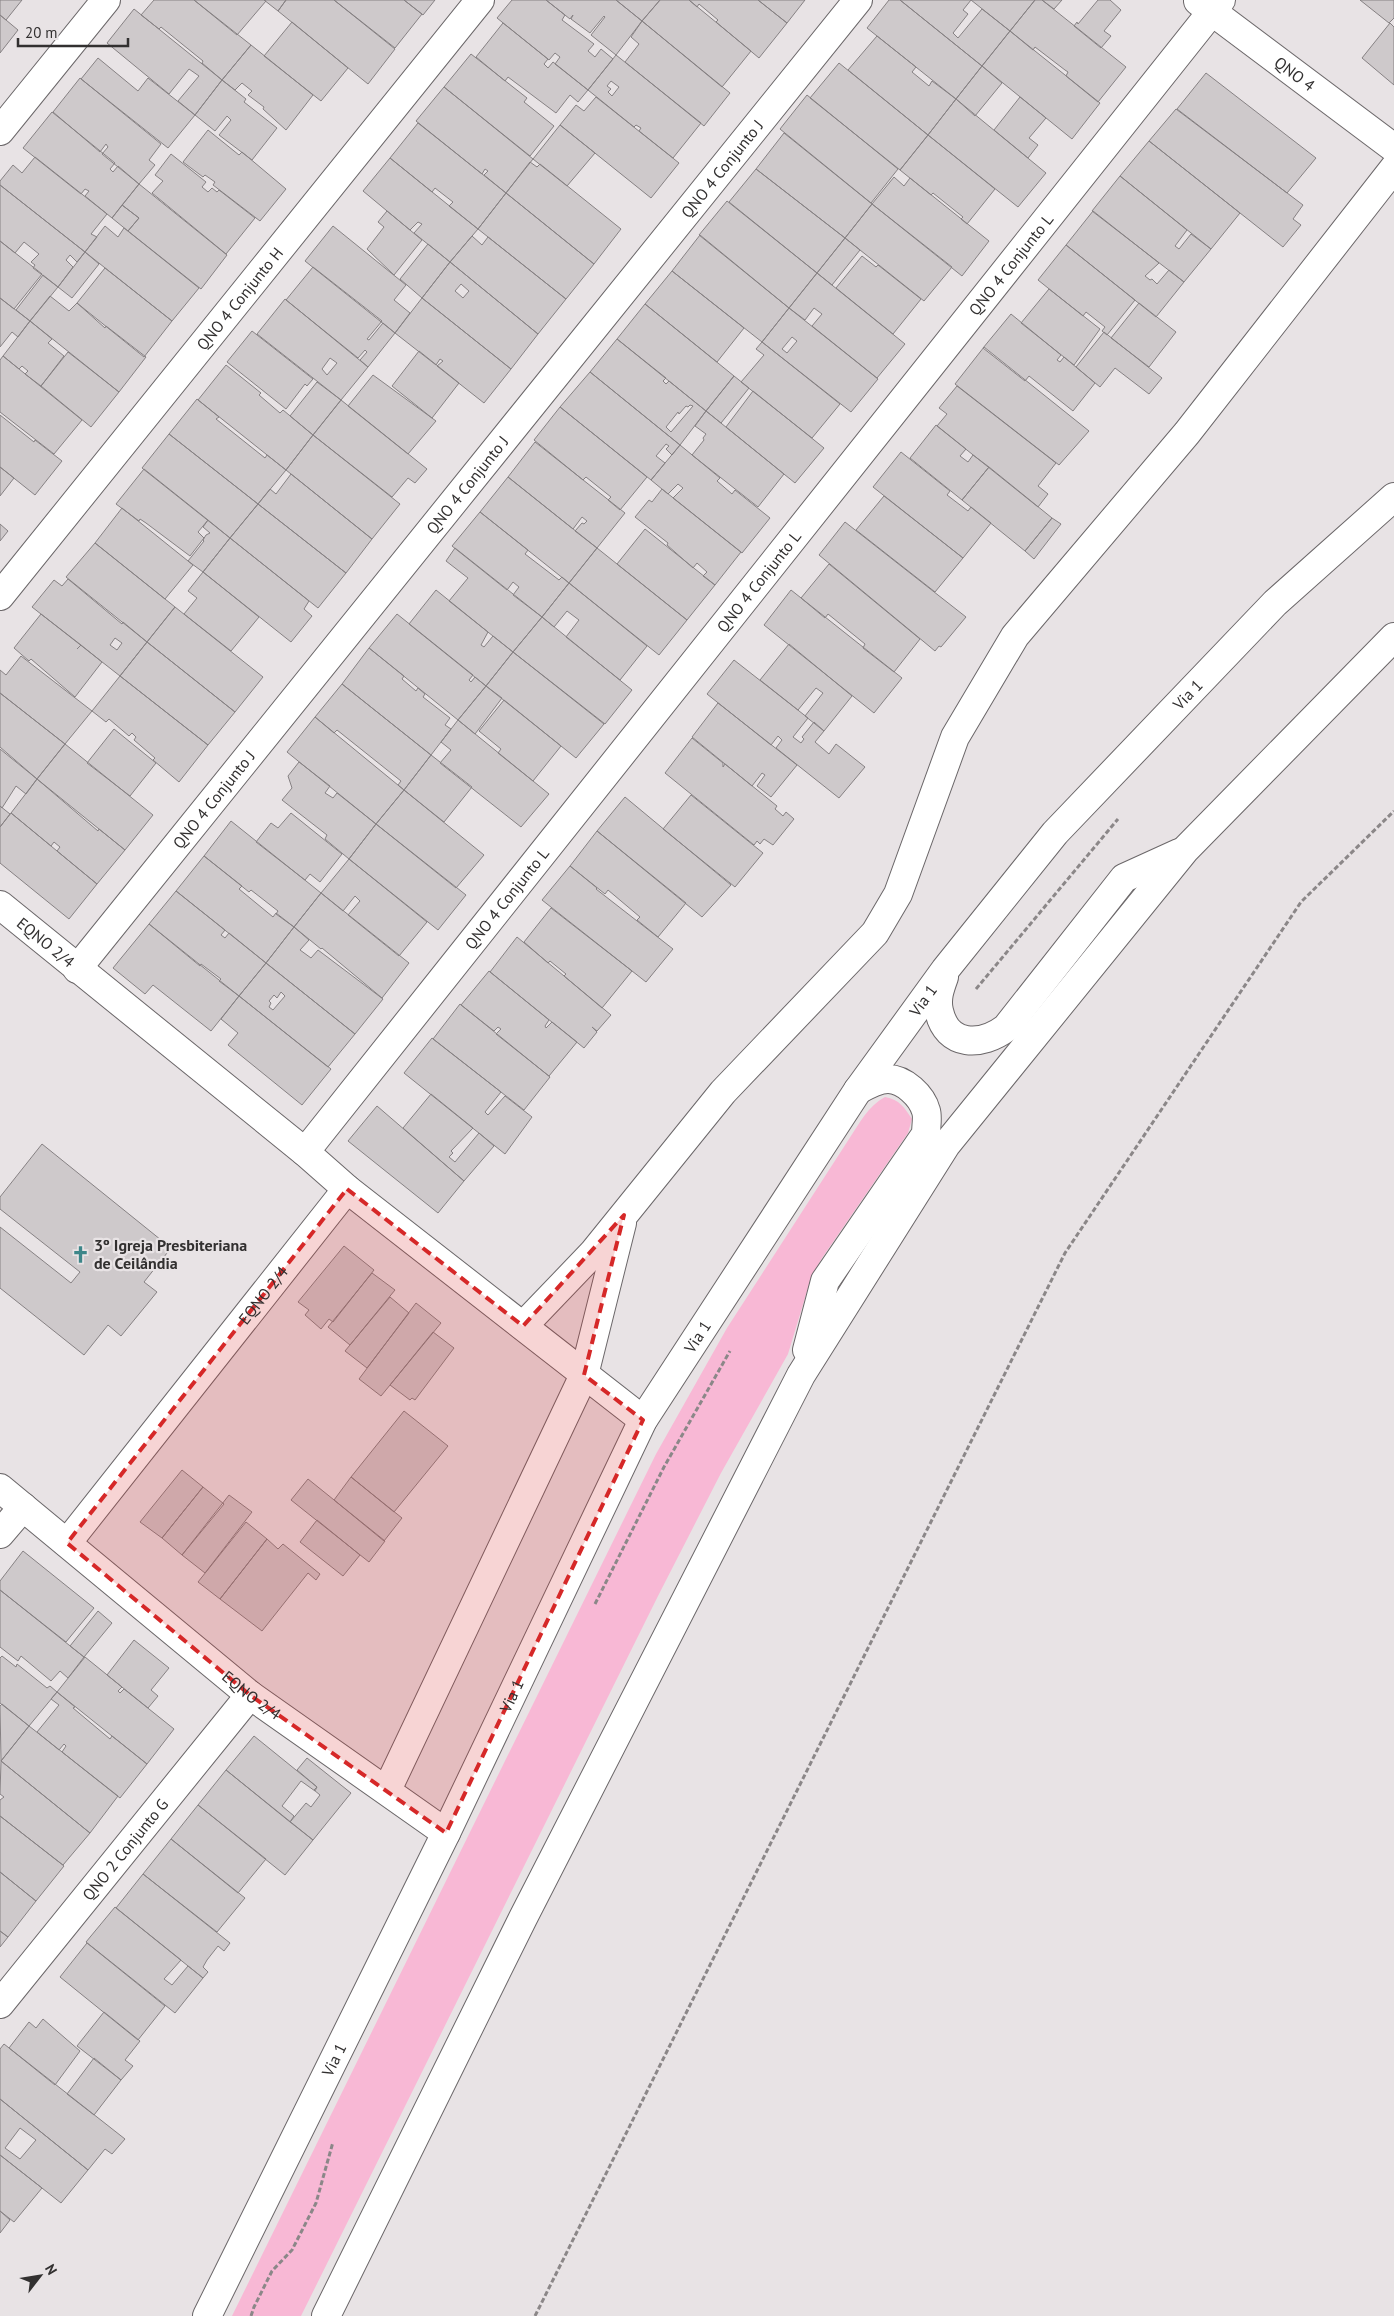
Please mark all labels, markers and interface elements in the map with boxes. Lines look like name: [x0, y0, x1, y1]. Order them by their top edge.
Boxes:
scale bar: [18, 15, 128, 47]
text: 20 m: [25, 23, 58, 42]
street label: QNO 4: [1271, 52, 1319, 95]
street label: QNO 4 Conjunto J: [677, 115, 768, 222]
street label: QNO 4 Conjunto L: [964, 210, 1057, 319]
street label: QNO 4 Conjunto H: [192, 243, 287, 354]
street label: QNO 4 Conjunto J: [422, 432, 513, 538]
street label: QNO 4 Conjunto L: [712, 527, 805, 636]
street label: Via 1: [1168, 675, 1207, 714]
street label: QNO 4 Conjunto J: [168, 746, 259, 852]
street label: QNO 4 Conjunto L: [460, 844, 553, 953]
street label: EQNO 2/4: [13, 913, 79, 972]
street label: Via 1: [904, 981, 941, 1021]
place label: 3º Igreja Presbiteriana de Ceilândia: [94, 1235, 247, 1273]
church icon: 3º Igreja Presbiteriana de Ceilândia: [70, 1244, 90, 1264]
street label: EQNO 2/4: [234, 1262, 292, 1328]
street label: Via 1: [679, 1317, 715, 1357]
street label: EQNO 2/4: [218, 1666, 285, 1724]
street label: Via 1: [495, 1676, 528, 1716]
street label: QNO 2 Conjunto G: [78, 1794, 172, 1904]
street label: Via 1: [317, 2040, 350, 2080]
north arrow: [15, 2251, 65, 2301]
text: N: [41, 2261, 61, 2278]

